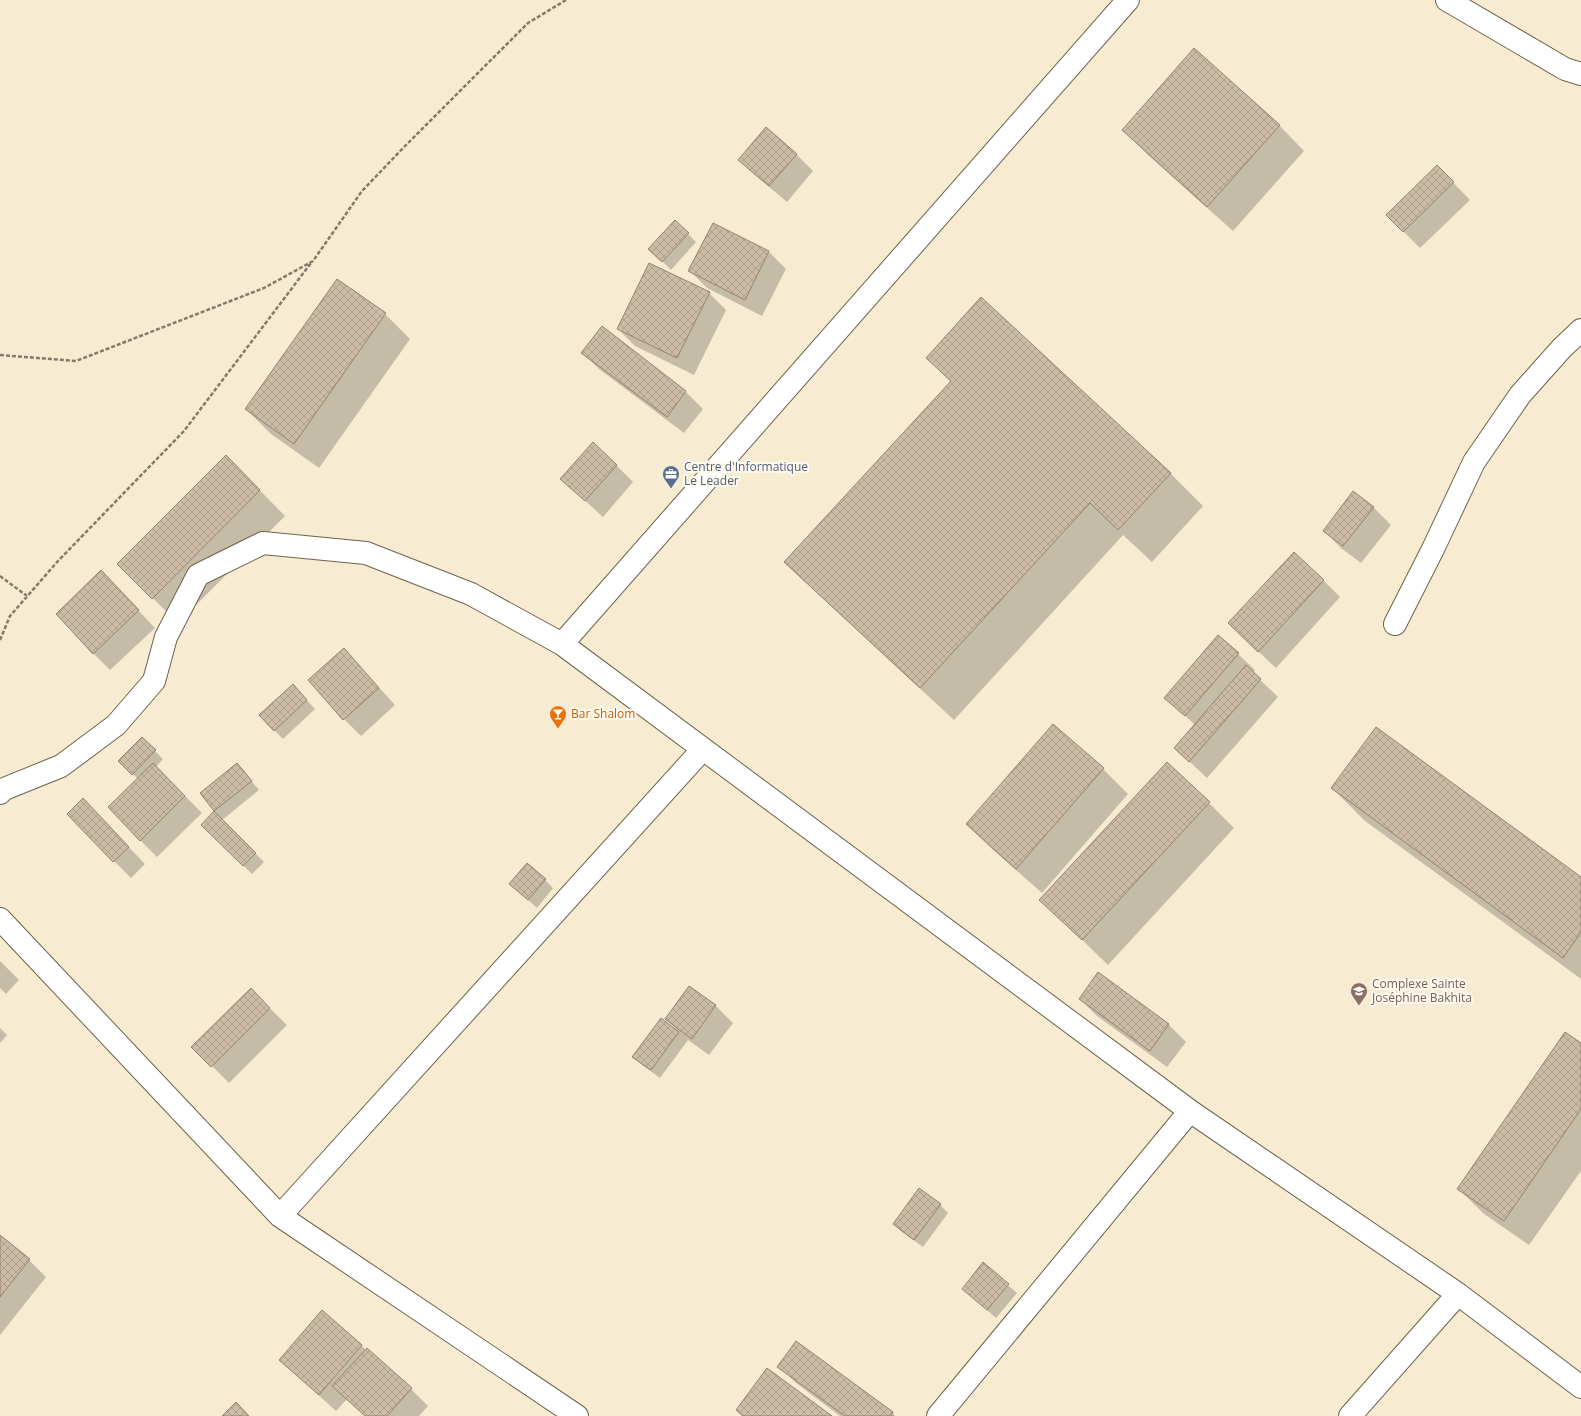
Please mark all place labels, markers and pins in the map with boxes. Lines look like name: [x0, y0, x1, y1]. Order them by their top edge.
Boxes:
place label: Centre d'Informatique Le Leader: [684, 458, 808, 489]
office icon: Centre d'Informatique Le Leader: [661, 464, 681, 489]
bar icon: Bar Shalom: [548, 704, 568, 729]
place label: Bar Shalom: [571, 705, 635, 722]
place label: Complexe Sainte Joséphine Bakhita: [1371, 975, 1472, 1006]
school or university icon: Complexe Sainte Joséphine Bakhita: [1349, 981, 1369, 1006]

